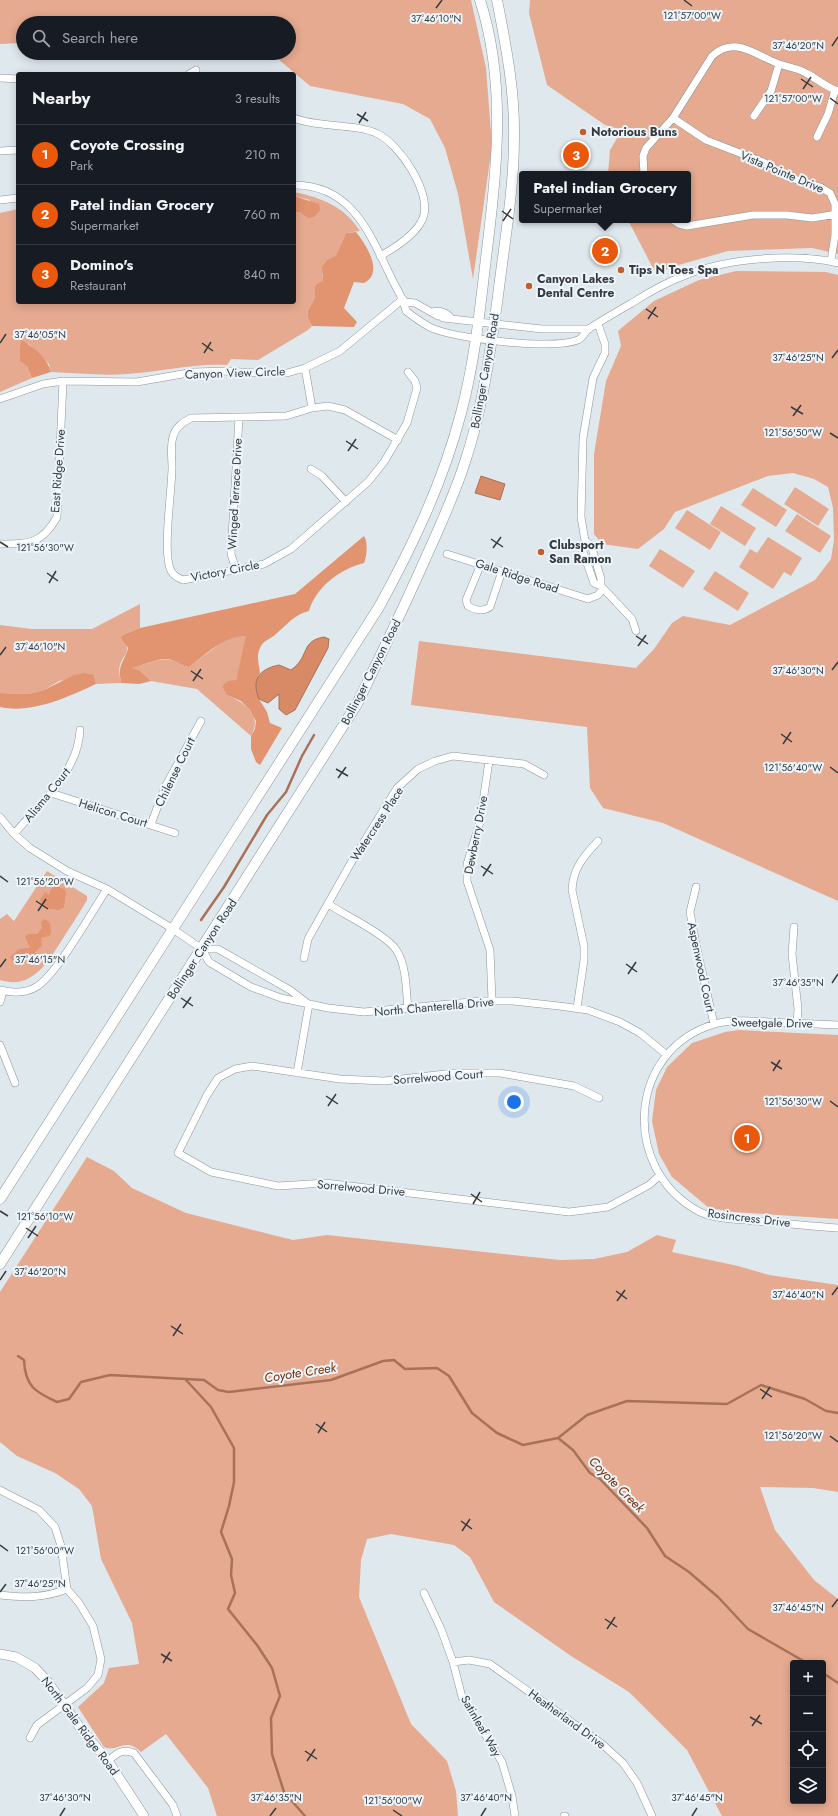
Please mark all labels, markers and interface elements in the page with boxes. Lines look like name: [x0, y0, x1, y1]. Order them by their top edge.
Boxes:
text: 121°57'00"W: [663, 8, 721, 23]
text: 37°46'10"N: [411, 11, 461, 26]
search box: [16, 16, 296, 60]
icon: search: [30, 27, 52, 49]
text: Search here: [62, 27, 138, 49]
text: 37°46'20"N: [772, 38, 824, 53]
text: Nearby: [32, 86, 90, 110]
text: 3 results: [235, 89, 280, 108]
text: 121°57'00"W: [764, 91, 822, 106]
place label: Notorious Buns: [591, 123, 678, 141]
marker: Notorious Buns: [578, 127, 588, 137]
text: Coyote Crossing: [70, 134, 184, 156]
pin: 3: [563, 140, 589, 170]
text: 1: [42, 145, 48, 164]
text: 210 m: [245, 145, 280, 164]
street label: Vista Pointe Drive: [737, 146, 827, 198]
text: Park: [70, 156, 93, 175]
popup: [519, 171, 691, 223]
text: Patel indian Grocery: [533, 177, 677, 199]
text: Patel indian Grocery: [70, 194, 214, 216]
text: Supermarket: [533, 199, 602, 218]
text: 2: [41, 205, 49, 224]
text: 760 m: [244, 205, 280, 224]
text: Supermarket: [70, 216, 139, 235]
pin: 2: [592, 236, 618, 266]
text: Domino's: [70, 254, 133, 276]
place label: Tips N Toes Spa: [629, 261, 719, 279]
text: 3: [41, 265, 49, 284]
text: 840 m: [243, 265, 280, 284]
marker: Tips N Toes Spa: [616, 265, 626, 275]
place label: Canyon Lakes Dental Centre: [537, 270, 615, 302]
text: Restaurant: [70, 276, 126, 295]
marker: Canyon Lakes Dental Centre: [524, 281, 534, 291]
street label: Bollinger Canyon Road: [466, 312, 504, 430]
text: 37°46'05"N: [14, 327, 66, 342]
text: 37°46'25"N: [772, 350, 824, 365]
street label: Canyon View Circle: [184, 362, 286, 384]
text: 121°56'50"W: [764, 425, 822, 440]
street label: East Ridge Drive: [46, 429, 70, 513]
street label: Winged Terrace Drive: [223, 438, 247, 550]
place label: Clubsport San Ramon: [549, 536, 612, 568]
text: 121°56'30"W: [16, 540, 74, 555]
marker: Clubsport San Ramon: [536, 547, 546, 557]
street label: Gale Ridge Road: [473, 554, 561, 598]
street label: Victory Circle: [189, 556, 261, 586]
street label: Bollinger Canyon Road: [337, 616, 405, 728]
text: 37°46'10"N: [15, 639, 65, 654]
text: 37°46'30"N: [772, 663, 824, 678]
street label: Chilense Court: [150, 734, 200, 810]
text: 121°56'40"W: [764, 760, 822, 775]
street label: Alisma Court: [19, 764, 75, 826]
street label: Watercress Place: [346, 783, 408, 865]
street label: Helicon Court: [76, 794, 150, 832]
street label: Dewberry Drive: [460, 794, 492, 876]
text: 121°56'20"W: [16, 874, 74, 889]
street label: Bollinger Canyon Road: [163, 895, 241, 1003]
street label: Aspenwood Court: [683, 920, 719, 1014]
text: 37°46'15"N: [15, 952, 65, 967]
text: 37°46'35"N: [772, 975, 824, 990]
street label: North Chanterella Drive: [373, 993, 495, 1021]
street label: Sweetgale Drive: [731, 1013, 813, 1033]
street label: Sorrelwood Court: [393, 1065, 483, 1089]
your location: [504, 1092, 524, 1112]
text: 121°56'30"W: [764, 1094, 822, 1109]
pin: 1: [734, 1123, 760, 1153]
street label: Sorrelwood Drive: [316, 1175, 406, 1201]
street label: Rosincress Drive: [707, 1204, 791, 1232]
text: 121°56'10"W: [17, 1209, 73, 1224]
text: 37°46'20"N: [14, 1264, 66, 1279]
text: 37°46'40"N: [772, 1287, 824, 1302]
water label: Coyote Creek: [263, 1357, 338, 1388]
text: 121°56'20"W: [764, 1428, 822, 1443]
water label: Coyote Creek: [584, 1452, 649, 1517]
text: 121°56'00"W: [16, 1543, 74, 1558]
text: 37°46'25"N: [14, 1576, 66, 1591]
text: 37°46'45"N: [772, 1600, 824, 1615]
map controls: [790, 1660, 826, 1804]
button: +: [790, 1660, 826, 1696]
street label: North Gale Ridge Road: [37, 1673, 123, 1779]
street label: Heatherland Drive: [525, 1685, 609, 1753]
street label: Satinleaf Way: [456, 1692, 506, 1761]
button: −: [790, 1696, 826, 1732]
button: locate: [790, 1732, 826, 1768]
button: layers: [790, 1768, 826, 1804]
text: 37°46'30"N: [39, 1790, 91, 1805]
text: 37°46'35"N: [250, 1790, 302, 1805]
text: 37°46'40"N: [460, 1790, 512, 1805]
text: 37°46'45"N: [671, 1790, 723, 1805]
text: 121°56'00"W: [364, 1793, 422, 1808]

